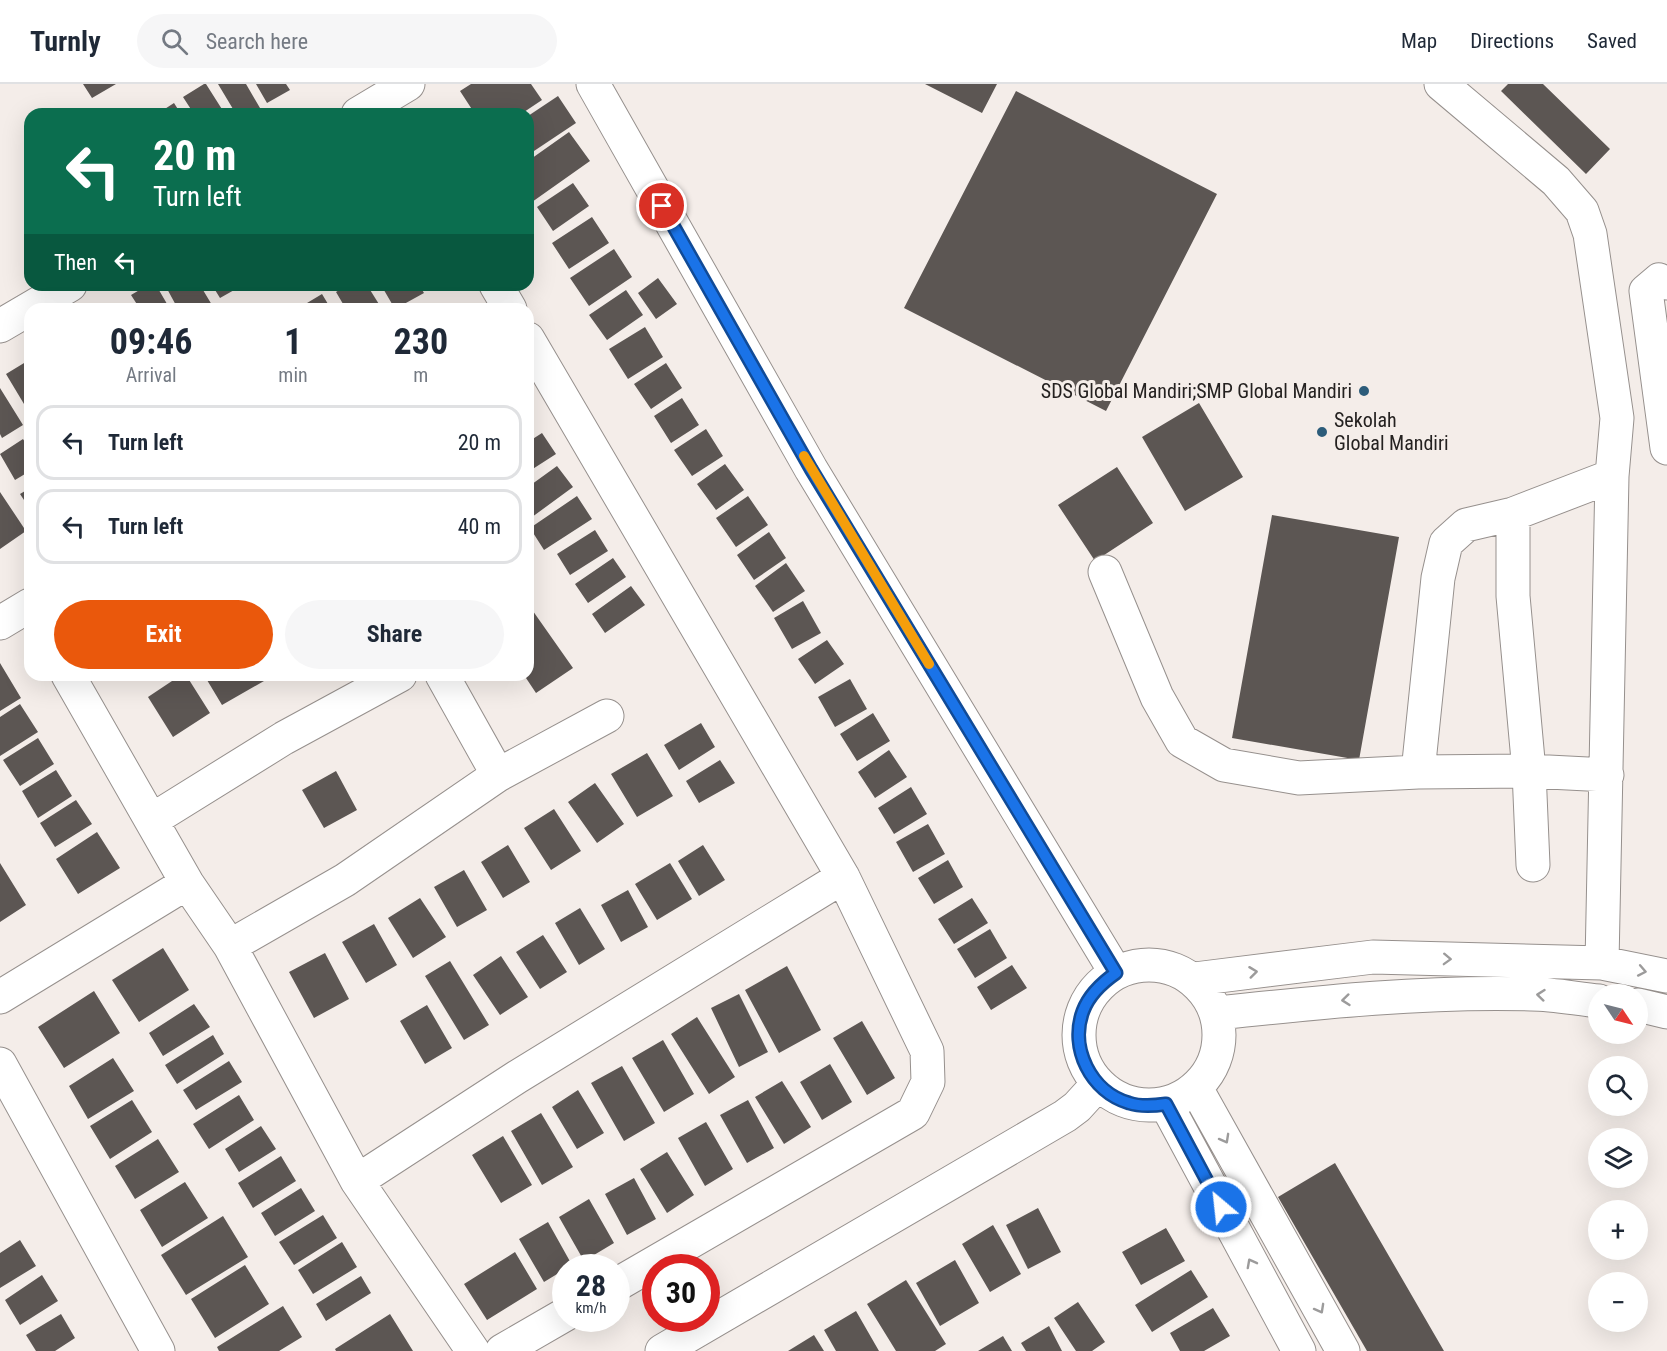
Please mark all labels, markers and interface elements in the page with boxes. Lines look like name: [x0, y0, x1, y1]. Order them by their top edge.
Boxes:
search box: [137, 14, 557, 68]
text: Turnly: [30, 25, 101, 58]
icon: search: [158, 25, 191, 58]
text: Search here: [206, 29, 308, 54]
text: Map: [1401, 29, 1437, 53]
text: Directions: [1470, 29, 1554, 53]
text: Saved: [1587, 29, 1637, 53]
text: 20 m: [153, 131, 236, 180]
icon: left: [54, 132, 132, 210]
pin: [636, 180, 687, 231]
text: Turn left: [153, 181, 242, 213]
icon: arrive: [645, 189, 678, 222]
icon: left: [109, 246, 142, 279]
text: Then: [54, 250, 97, 275]
text: 09:46: [110, 321, 192, 363]
text: 1: [284, 321, 302, 363]
text: 230: [394, 321, 448, 363]
text: Arrival: [126, 363, 177, 387]
text: min: [278, 363, 308, 387]
text: m: [413, 363, 428, 387]
place label: SDS Global Mandiri;SMP Global Mandiri: [1041, 379, 1352, 403]
marker: SDS Global Mandiri;SMP Global Mandiri: [1357, 384, 1371, 398]
place label: Sekolah Global Mandiri: [1334, 408, 1449, 455]
marker: Sekolah Global Mandiri: [1315, 425, 1329, 439]
icon: left: [57, 426, 90, 459]
text: Turn left: [108, 430, 183, 455]
text: 20 m: [458, 430, 501, 455]
icon: left: [57, 510, 90, 543]
text: Turn left: [108, 514, 183, 539]
text: 40 m: [458, 514, 501, 539]
button: Exit: [54, 600, 273, 669]
button: Share: [285, 600, 504, 669]
one-way arrow: [1443, 953, 1452, 965]
one-way arrow: [1636, 964, 1646, 977]
one-way arrow: [1249, 966, 1258, 979]
north arrow: [1588, 984, 1648, 1044]
map controls: [1588, 984, 1648, 1332]
one-way arrow: [1536, 989, 1545, 1002]
one-way arrow: [1342, 993, 1351, 1006]
button: search: [1588, 1056, 1648, 1116]
button: layers: [1588, 1128, 1648, 1188]
one-way arrow: [1218, 1133, 1229, 1143]
position arrow: [1189, 1175, 1253, 1239]
button: +: [1588, 1200, 1648, 1260]
speed limit sign: 30: [642, 1254, 720, 1332]
one-way arrow: [1247, 1258, 1258, 1269]
text: 28: [576, 1268, 606, 1303]
button: −: [1588, 1272, 1648, 1332]
text: km/h: [576, 1299, 606, 1317]
one-way arrow: [1313, 1303, 1324, 1313]

